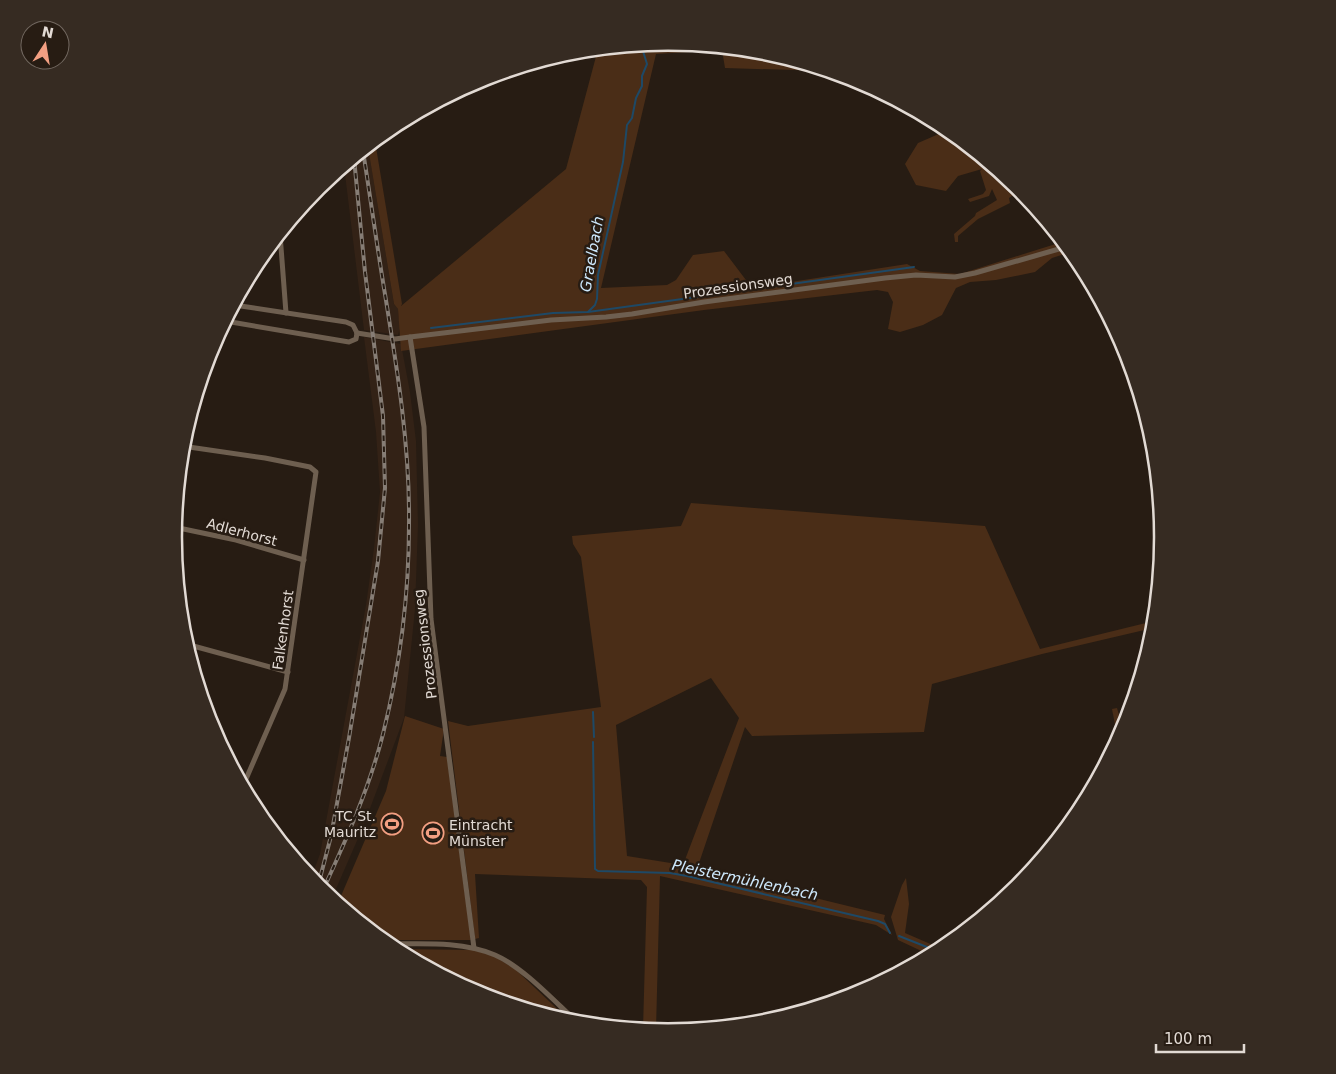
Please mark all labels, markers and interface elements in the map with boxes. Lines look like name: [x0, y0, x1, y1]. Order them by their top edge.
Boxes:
north arrow: [20, 20, 70, 70]
text: N: [40, 23, 55, 41]
water label: Graelbach: [576, 215, 608, 293]
street label: Prozessionsweg: [682, 270, 794, 302]
street label: Adlerhorst: [205, 515, 279, 549]
street label: Prozessionsweg: [410, 588, 440, 700]
street label: Falkenhorst: [269, 589, 297, 671]
place label: TC St. Mauritz: [324, 808, 376, 840]
sports icon: TC St. Mauritz: [380, 812, 404, 836]
place label: Eintracht Münster: [449, 817, 513, 849]
sports icon: Eintracht Münster: [421, 821, 445, 845]
water label: Pleistermühlenbach: [670, 856, 820, 904]
scale bar: [1156, 1022, 1244, 1054]
text: 100 m: [1164, 1030, 1212, 1048]

